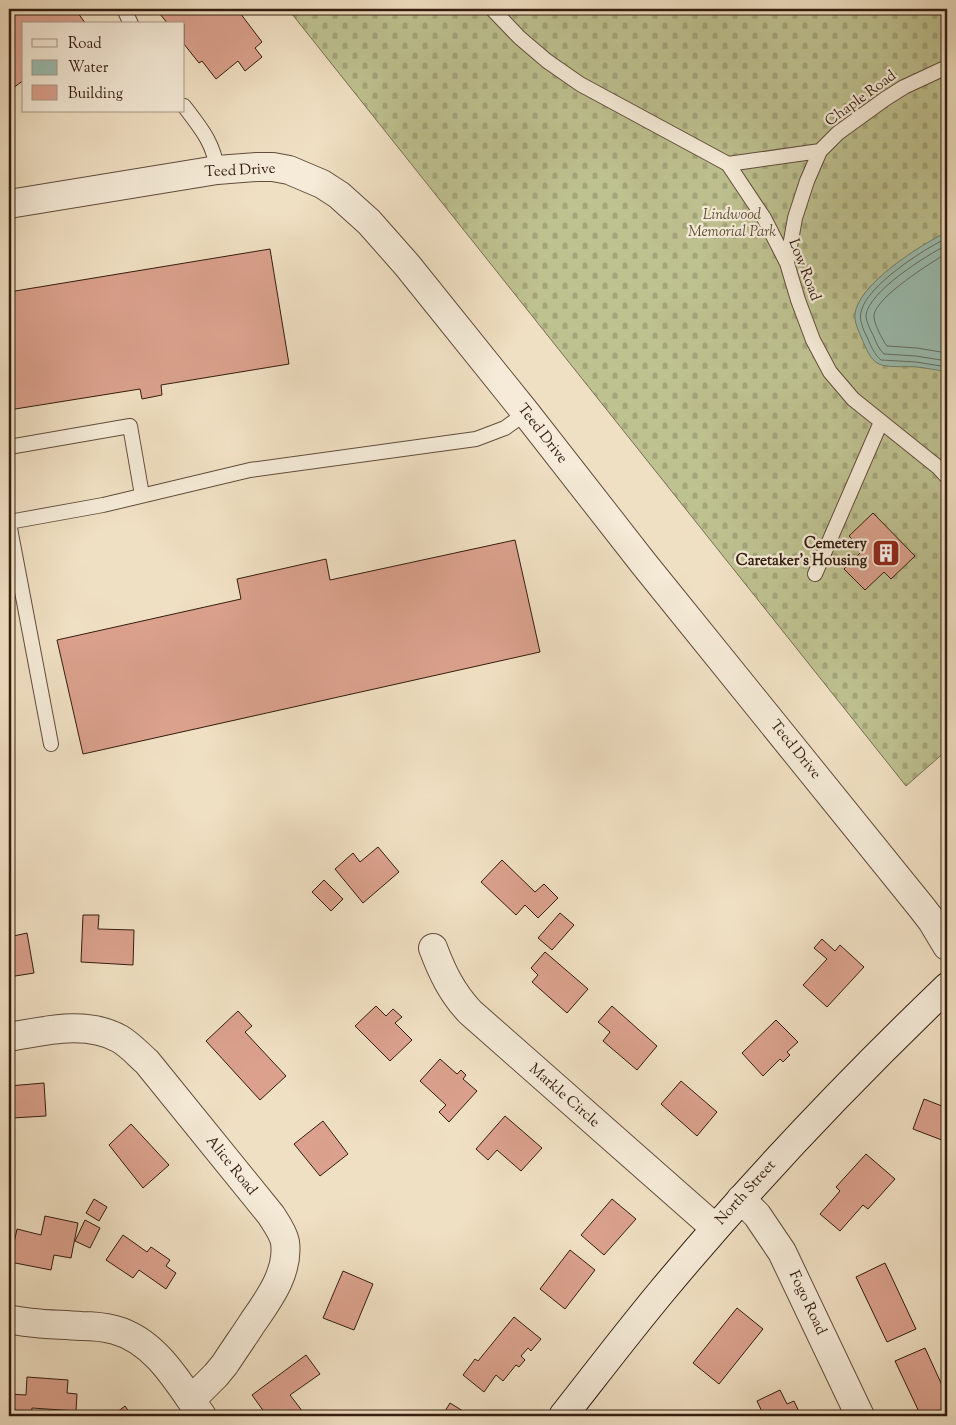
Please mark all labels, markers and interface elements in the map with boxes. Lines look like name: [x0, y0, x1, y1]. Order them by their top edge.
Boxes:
legend: [22, 22, 185, 112]
text: Road: [68, 34, 102, 55]
text: Water: [68, 58, 109, 79]
street label: Chaple Road: [821, 66, 902, 132]
text: Building: [68, 84, 123, 105]
street label: Teed Drive: [204, 159, 276, 183]
park label: Lindwood Memorial Park: [688, 205, 776, 243]
street label: Low Road: [783, 236, 826, 305]
street label: Teed Drive: [512, 400, 572, 468]
place label: Cemetery Caretaker's Housing: [736, 534, 868, 572]
building icon: Cemetery Caretaker's Housing: [871, 538, 901, 568]
street label: Teed Drive: [765, 716, 825, 784]
street label: Markle Circle: [524, 1059, 604, 1133]
street label: Alice Road: [200, 1132, 262, 1201]
street label: North Street: [711, 1156, 781, 1230]
street label: Fogo Road: [783, 1267, 831, 1339]

